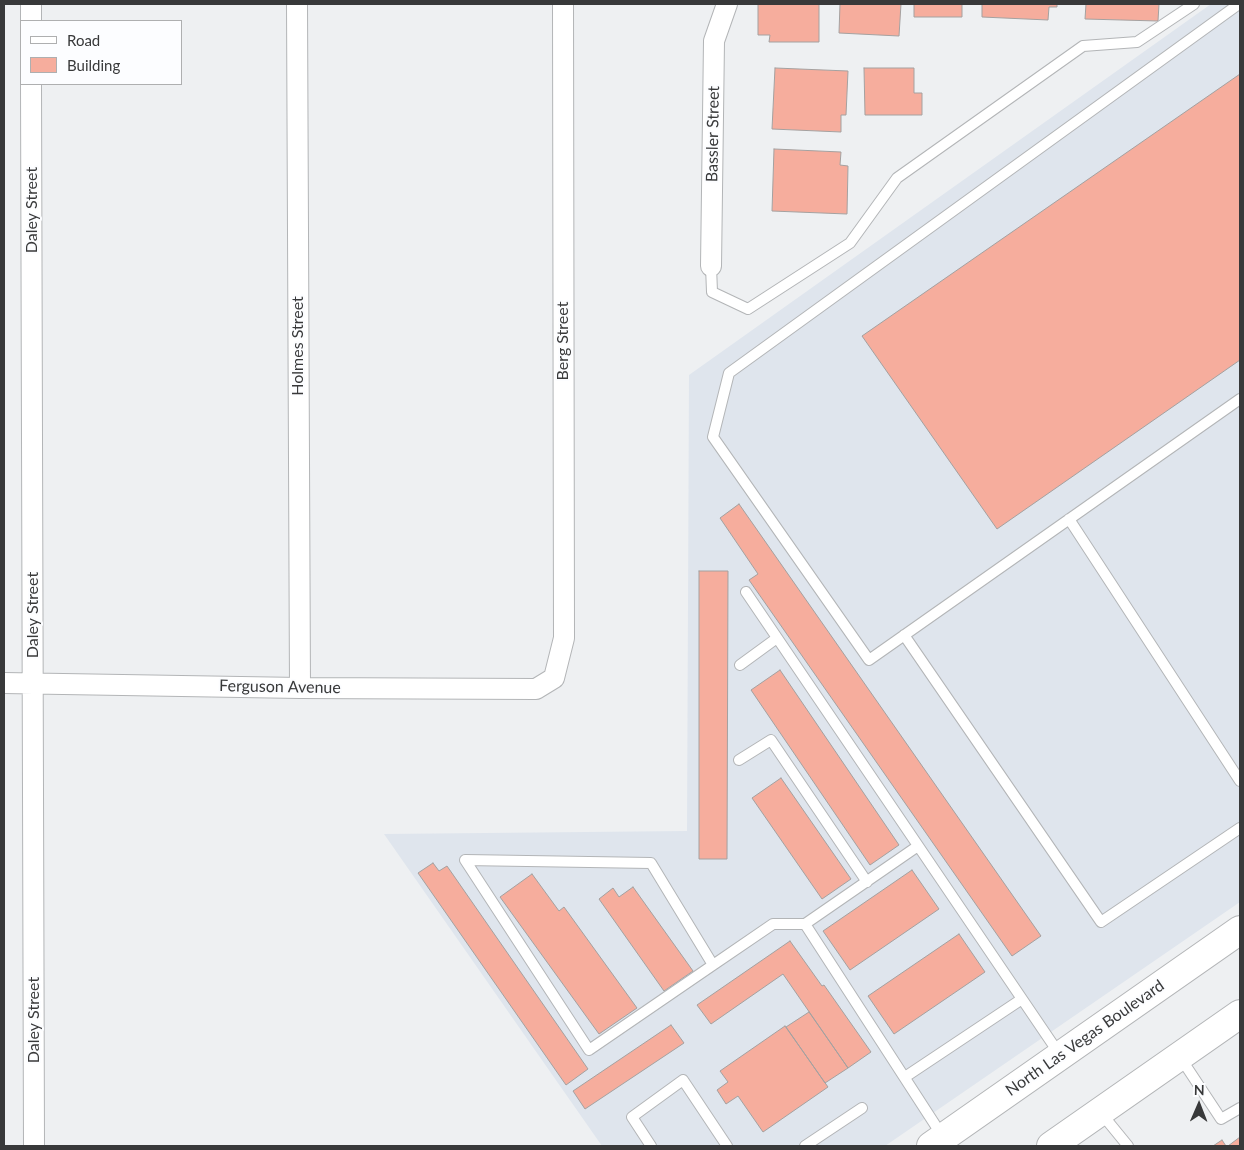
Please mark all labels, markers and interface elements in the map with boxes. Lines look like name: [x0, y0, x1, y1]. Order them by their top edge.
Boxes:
legend: [20, 20, 182, 85]
text: Road: [67, 31, 100, 49]
text: Building: [67, 56, 120, 74]
street label: Bassler Street: [703, 86, 723, 182]
street label: Daley Street: [22, 167, 42, 253]
street label: Holmes Street: [288, 296, 308, 396]
street label: Berg Street: [553, 302, 573, 380]
street label: Daley Street: [23, 572, 43, 658]
street label: Ferguson Avenue: [219, 676, 341, 698]
street label: North Las Vegas Boulevard: [1002, 976, 1168, 1100]
street label: Daley Street: [24, 977, 44, 1063]
north arrow: [1174, 1080, 1224, 1130]
text: N: [1194, 1081, 1205, 1098]

